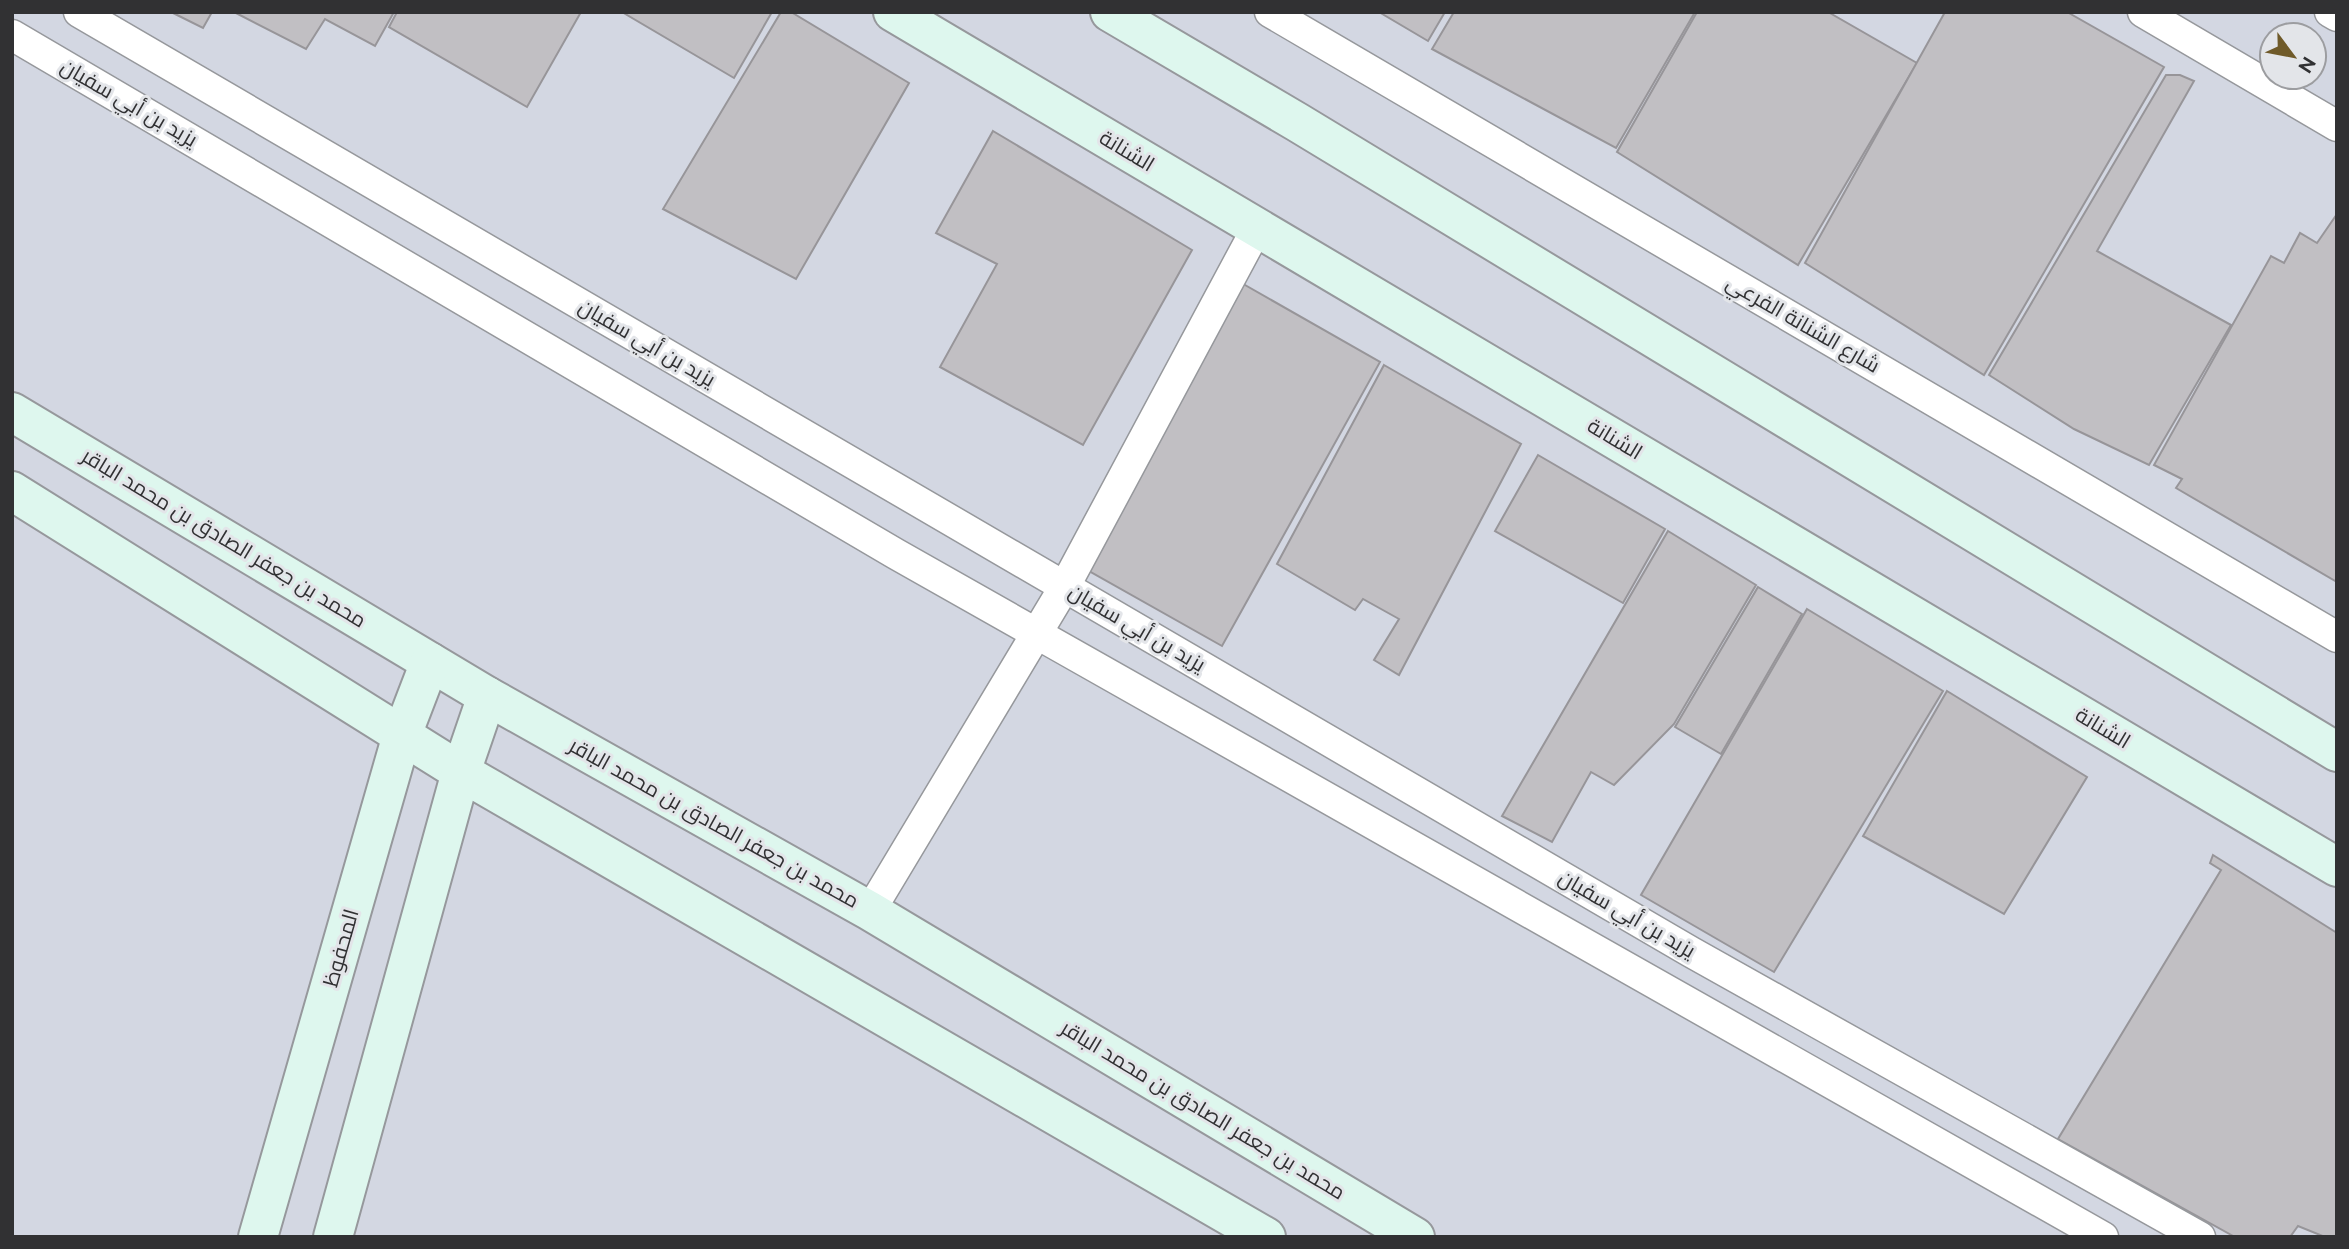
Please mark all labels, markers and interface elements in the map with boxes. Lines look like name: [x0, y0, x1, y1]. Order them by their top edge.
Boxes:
north arrow: [2258, 21, 2328, 91]
street label: يزيد بن أبي سفيان: [54, 53, 202, 155]
text: N: [2294, 53, 2321, 77]
street label: الشنانة: [1095, 125, 1159, 177]
street label: شارع الشنانة الفرعي: [1720, 269, 1884, 381]
street label: يزيد بن أبي سفيان: [572, 293, 720, 395]
street label: الشنانة: [1583, 413, 1647, 465]
street label: محمد بن جعفر الصادق بن محمد الباقر: [76, 442, 371, 633]
street label: يزيد بن أبي سفيان: [1062, 578, 1210, 680]
street label: الشنانة: [2071, 702, 2135, 754]
street label: محمد بن جعفر الصادق بن محمد الباقر: [564, 732, 863, 914]
street label: يزيد بن أبي سفيان: [1552, 864, 1700, 966]
street label: المحفوظ: [317, 906, 364, 990]
street label: محمد بن جعفر الصادق بن محمد الباقر: [1055, 1014, 1350, 1205]

